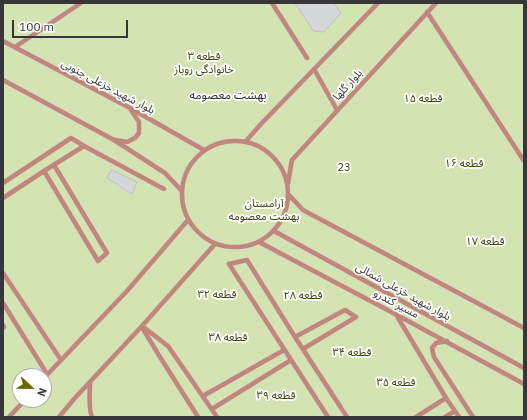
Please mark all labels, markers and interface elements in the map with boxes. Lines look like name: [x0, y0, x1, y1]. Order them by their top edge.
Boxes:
scale bar: [14, 12, 130, 38]
text: 100 m: [19, 19, 54, 34]
park label: قطعه ۳ خانوادگی روباز: [174, 50, 234, 76]
street label: بلوار شهید خزعلی جنوبی: [59, 57, 157, 117]
street label: بلوار گلها: [331, 67, 365, 103]
district label: بهشت معصومه: [189, 89, 267, 103]
park label: قطعه ۱۵: [404, 92, 442, 106]
park label: قطعه ۱۶: [445, 157, 483, 171]
park label: 23: [337, 161, 351, 175]
park label: آرامستان بهشت معصومه: [229, 197, 299, 223]
park label: قطعه ۱۷: [466, 235, 504, 249]
street label: بلوار شهید خزعلی شمالی: [353, 260, 453, 324]
street label: مسیر کندرو: [371, 287, 421, 321]
park label: قطعه ۳۲: [198, 288, 236, 302]
park label: قطعه ۲۸: [284, 289, 322, 303]
park label: قطعه ۳۸: [209, 331, 247, 345]
park label: قطعه ۳۴: [333, 346, 371, 360]
north arrow: [12, 368, 52, 408]
park label: قطعه ۳۵: [377, 376, 415, 390]
text: N: [34, 386, 50, 398]
park label: قطعه ۳۹: [257, 389, 295, 403]

